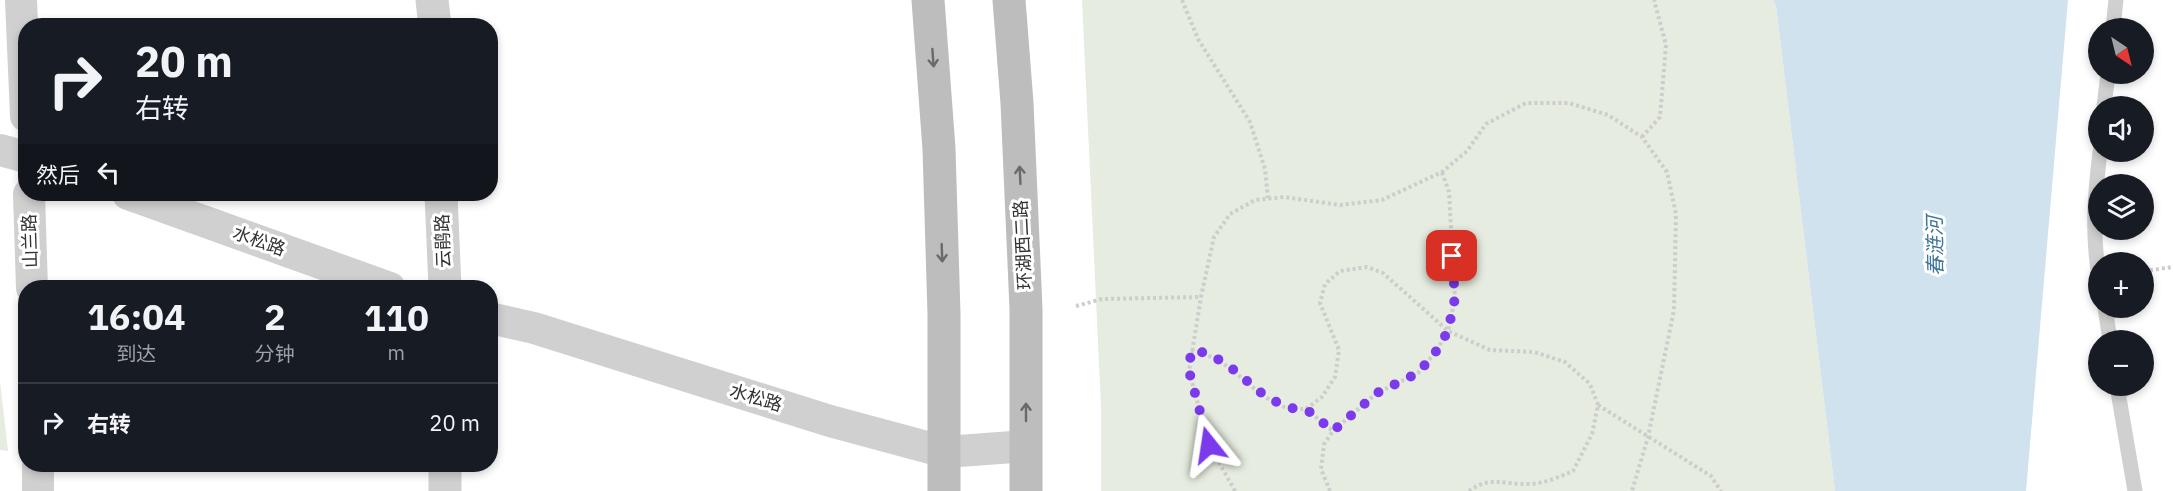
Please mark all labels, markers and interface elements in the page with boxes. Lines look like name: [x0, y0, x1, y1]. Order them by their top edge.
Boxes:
north arrow: [2088, 18, 2154, 84]
map controls: [2088, 18, 2154, 396]
text: 20 m: [135, 34, 233, 89]
icon: right: [36, 42, 114, 120]
one-way arrow: [927, 48, 938, 68]
text: 右转: [135, 90, 189, 125]
button: sound: [2088, 96, 2154, 162]
icon: left: [92, 156, 125, 189]
text: 然后: [36, 160, 80, 189]
one-way arrow: [1014, 165, 1025, 185]
button: layers: [2088, 174, 2154, 240]
street label: 环湖西二路: [1009, 199, 1036, 291]
water label: 春涟河: [1920, 212, 1949, 276]
street label: 山兰路: [17, 214, 42, 268]
street label: 云鹃路: [430, 214, 455, 268]
street label: 水松路: [230, 220, 288, 261]
pin: [1426, 230, 1477, 281]
icon: arrive: [1435, 239, 1468, 272]
one-way arrow: [937, 243, 948, 263]
button: +: [2088, 252, 2154, 318]
text: 16:04: [87, 293, 186, 340]
text: 2: [264, 293, 286, 340]
text: 110: [364, 294, 429, 341]
button: −: [2088, 330, 2154, 396]
text: m: [388, 339, 405, 366]
text: 到达: [116, 340, 156, 367]
text: 分钟: [255, 340, 295, 367]
street label: 水松路: [727, 379, 785, 416]
one-way arrow: [1020, 402, 1032, 422]
icon: right: [36, 406, 69, 439]
text: 20 m: [429, 408, 480, 437]
text: 右转: [87, 409, 131, 438]
position arrow: [1177, 413, 1241, 477]

